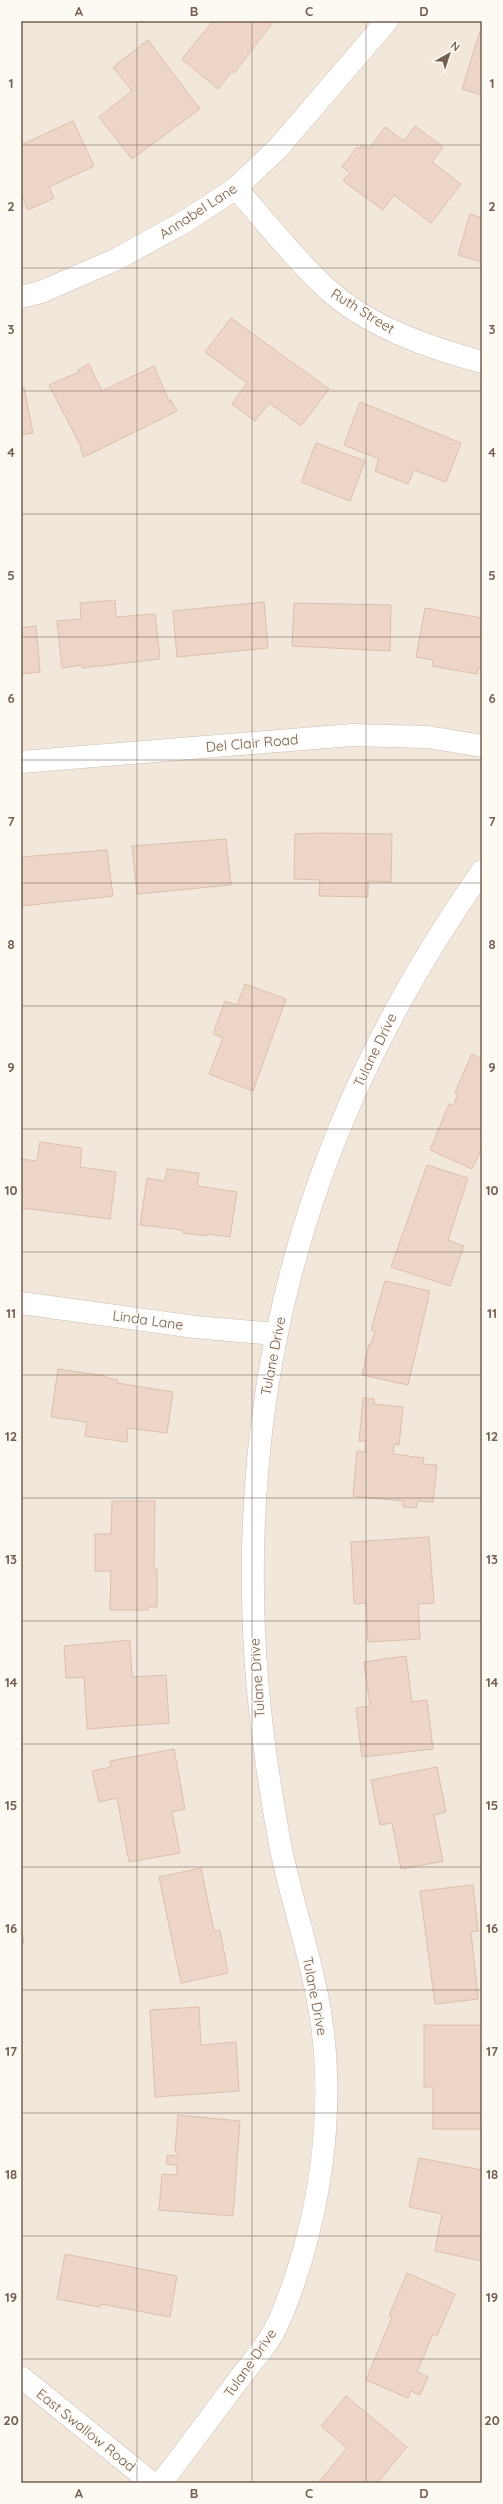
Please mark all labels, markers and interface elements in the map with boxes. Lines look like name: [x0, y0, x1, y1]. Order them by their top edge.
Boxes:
text: A: [75, 3, 84, 19]
text: B: [190, 3, 198, 19]
text: C: [305, 3, 313, 19]
text: D: [419, 3, 429, 19]
north arrow: [429, 34, 469, 74]
text: N: [448, 38, 463, 54]
text: 1: [8, 75, 14, 91]
text: 1: [489, 75, 495, 91]
street label: Annabel Lane: [156, 179, 240, 243]
text: 2: [7, 198, 15, 214]
text: 2: [488, 198, 496, 214]
street label: Ruth Street: [328, 284, 399, 338]
text: 3: [8, 321, 15, 337]
text: 3: [489, 321, 496, 337]
text: 4: [7, 444, 15, 460]
text: 4: [488, 444, 496, 460]
text: 5: [7, 567, 15, 583]
text: 5: [488, 567, 496, 583]
text: 6: [7, 690, 15, 706]
text: 6: [488, 690, 496, 706]
street label: Del Clair Road: [205, 730, 299, 756]
text: 7: [7, 813, 15, 829]
text: 7: [488, 813, 496, 829]
text: 8: [7, 936, 15, 952]
text: 8: [488, 936, 496, 952]
street label: Tulane Drive: [349, 1010, 401, 1090]
text: 9: [7, 1059, 15, 1075]
text: 9: [488, 1059, 496, 1075]
text: 10: [4, 1182, 18, 1198]
text: 10: [485, 1182, 499, 1198]
text: 11: [6, 1305, 16, 1321]
text: 11: [487, 1305, 497, 1321]
street label: Linda Lane: [111, 1306, 185, 1334]
street label: Tulane Drive: [257, 1315, 289, 1397]
text: 12: [5, 1428, 17, 1444]
text: 12: [486, 1428, 498, 1444]
text: 13: [5, 1551, 17, 1567]
text: 13: [486, 1551, 498, 1567]
street label: Tulane Drive: [245, 1637, 269, 1719]
text: 14: [5, 1674, 18, 1690]
text: 14: [486, 1674, 499, 1690]
text: 15: [5, 1797, 17, 1813]
text: 15: [486, 1797, 498, 1813]
text: 16: [5, 1920, 17, 1936]
text: 16: [486, 1920, 498, 1936]
street label: Tulane Drive: [299, 1955, 331, 2037]
text: 17: [5, 2043, 17, 2059]
text: 17: [486, 2043, 498, 2059]
text: 18: [5, 2166, 17, 2182]
text: 18: [486, 2166, 498, 2182]
text: 19: [5, 2289, 17, 2305]
text: 19: [486, 2289, 498, 2305]
street label: Tulane Drive: [220, 2325, 280, 2401]
street label: East Swallow Road: [33, 2385, 139, 2475]
text: 20: [3, 2412, 19, 2428]
text: 20: [484, 2412, 500, 2428]
text: A: [75, 2485, 84, 2501]
text: B: [190, 2485, 198, 2501]
text: C: [305, 2485, 313, 2501]
text: D: [419, 2485, 429, 2501]

